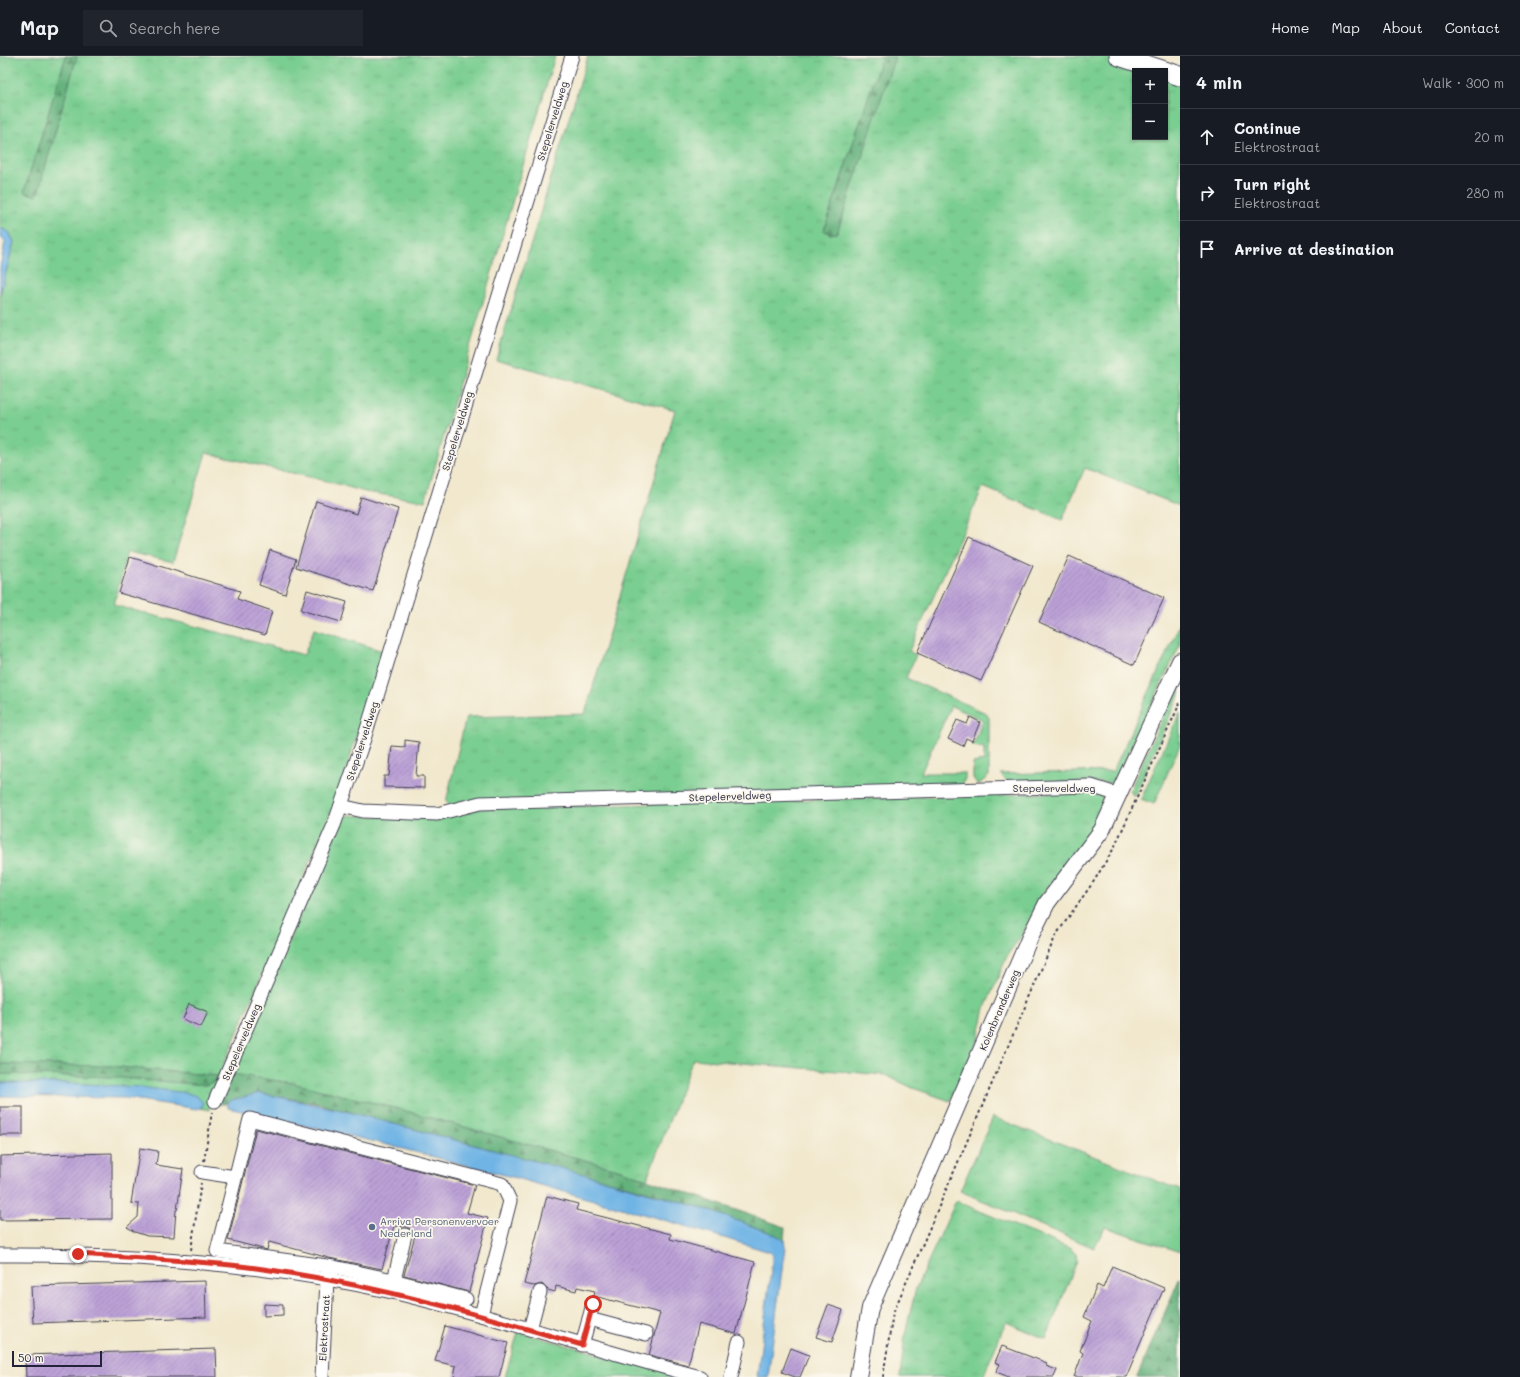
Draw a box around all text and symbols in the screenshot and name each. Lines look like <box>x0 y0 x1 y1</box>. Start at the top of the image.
search box <box>83 10 363 46</box>
text: Map <box>20 15 59 40</box>
icon: search <box>97 17 119 39</box>
text: Search here <box>129 18 220 38</box>
text: Home <box>1271 18 1309 37</box>
text: Map <box>1331 18 1360 37</box>
text: About <box>1382 18 1423 37</box>
text: Contact <box>1445 18 1500 37</box>
map controls <box>1132 68 1168 140</box>
button: + <box>1132 68 1168 104</box>
text: 4 min <box>1196 71 1242 93</box>
text: Walk · 300 m <box>1422 74 1504 91</box>
street label: Stepelerveldweg <box>533 79 571 162</box>
button: − <box>1132 104 1168 140</box>
text: Continue <box>1234 118 1301 138</box>
icon: ahead <box>1196 126 1218 148</box>
text: 20 m <box>1474 128 1504 145</box>
text: Elektrostraat <box>1234 138 1320 155</box>
text: Turn right <box>1234 174 1311 194</box>
icon: right <box>1196 182 1218 204</box>
text: 280 m <box>1466 184 1504 201</box>
text: Elektrostraat <box>1234 194 1320 211</box>
icon: arrive <box>1196 238 1218 260</box>
text: Arrive at destination <box>1234 239 1394 259</box>
street label: Stepelerveldweg <box>438 389 476 472</box>
street label: Stepelerveldweg <box>343 699 381 782</box>
street label: Stepelerveldweg <box>1013 781 1095 795</box>
street label: Stepelerveldweg <box>689 788 772 804</box>
street label: Kolenbranderweg <box>976 967 1022 1053</box>
street label: Stepelerveldweg <box>218 1001 264 1083</box>
place label: Arriva Personenvervoer Nederland <box>380 1214 499 1240</box>
marker: Arriva Personenvervoer Nederland <box>367 1222 377 1232</box>
route end <box>69 1245 87 1263</box>
street label: Elektrostraat <box>315 1295 333 1361</box>
route start <box>584 1295 602 1313</box>
scale bar <box>12 1349 102 1368</box>
text: 50 m <box>18 1350 44 1365</box>

